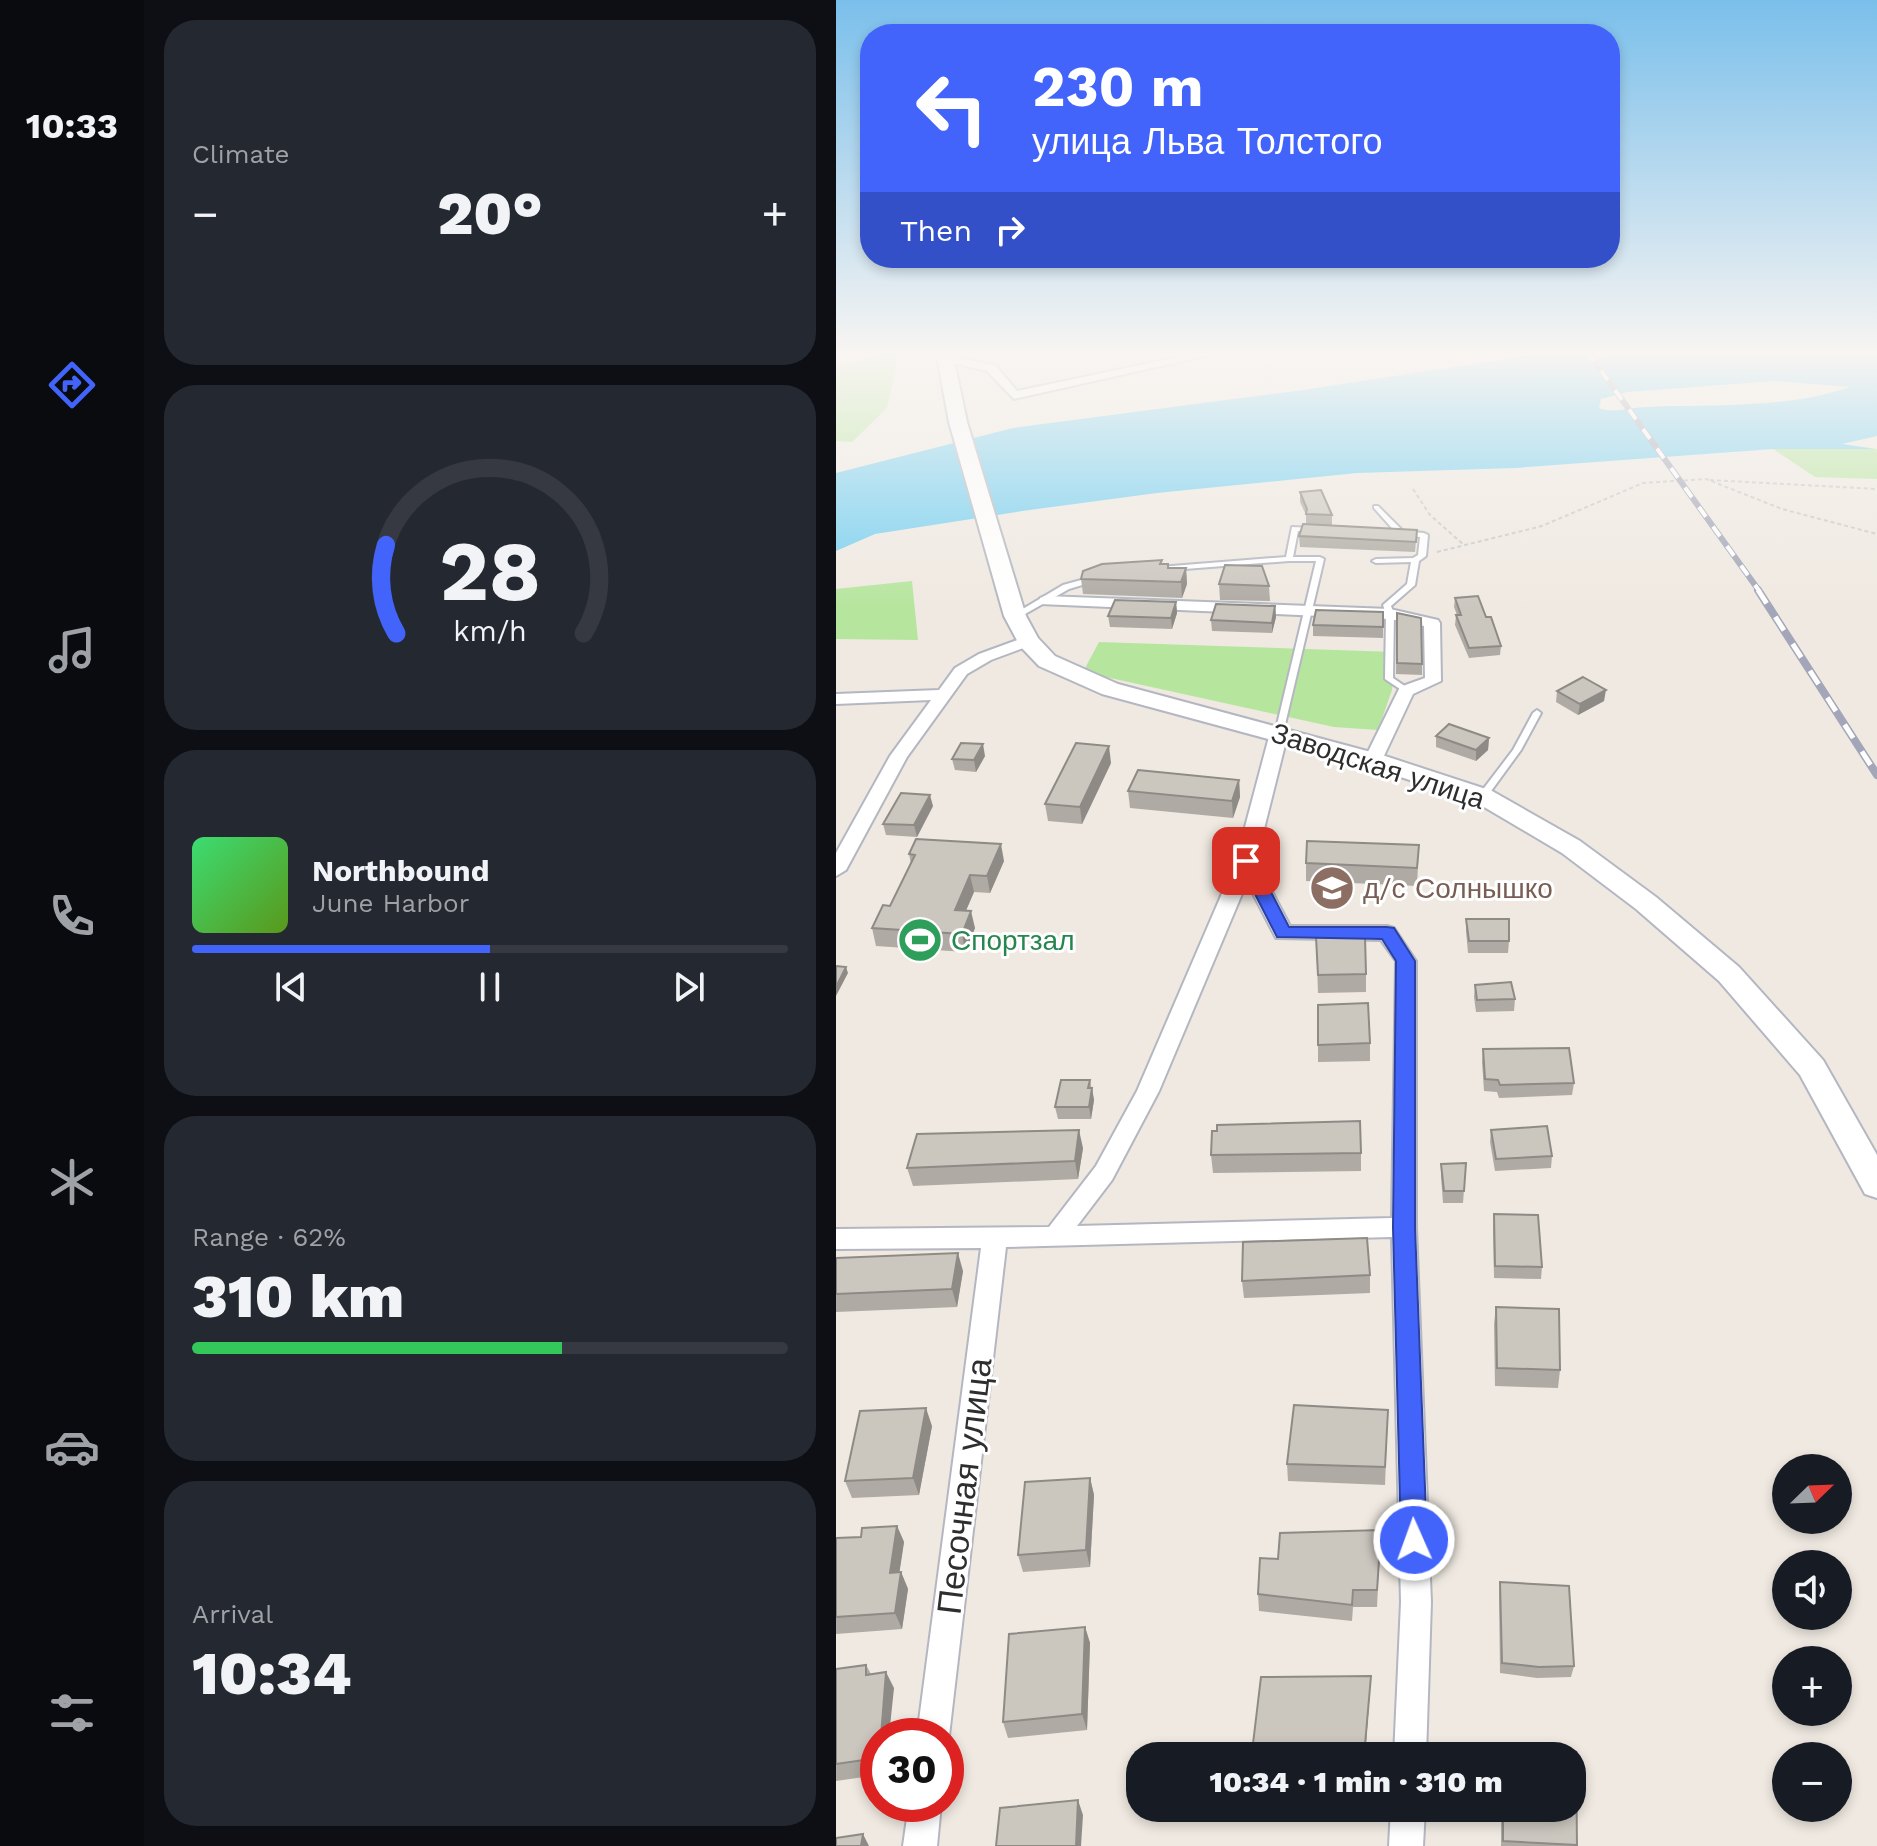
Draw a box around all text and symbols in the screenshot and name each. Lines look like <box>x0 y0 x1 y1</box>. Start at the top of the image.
text: 230 m <box>1032 54 1203 120</box>
icon: left <box>900 56 1004 160</box>
text: 10:33 <box>26 105 118 147</box>
text: улица Льва Толстого <box>1032 121 1383 163</box>
text: Climate <box>192 139 290 169</box>
text: 20° <box>437 178 543 249</box>
text: − <box>192 188 219 240</box>
text: + <box>761 188 788 240</box>
icon: right <box>988 208 1032 252</box>
text: Then <box>900 213 972 248</box>
icon: directions <box>44 357 100 413</box>
text: 28 <box>439 522 541 619</box>
text: km/h <box>453 614 527 648</box>
icon: music <box>44 622 100 678</box>
street label: Заводская улица <box>1267 716 1489 816</box>
pin <box>1212 827 1280 895</box>
icon: arrive <box>1224 839 1268 883</box>
text: Northbound <box>312 853 489 888</box>
school or university icon: д/с Солнышко <box>1308 864 1356 912</box>
place label: д/с Солнышко <box>1363 872 1553 905</box>
icon: phone <box>44 888 100 944</box>
text: June Harbor <box>312 888 469 918</box>
sports icon: Спортзал <box>896 916 944 964</box>
place label: Спортзал <box>951 924 1074 957</box>
icon: previous <box>269 965 313 1009</box>
icon: pause <box>468 965 512 1009</box>
icon: next <box>667 965 711 1009</box>
icon: climate <box>44 1154 100 1210</box>
text: Range · 62% <box>192 1222 346 1252</box>
text: 310 km <box>192 1261 404 1332</box>
street label: Песочная улица <box>928 1356 1000 1616</box>
icon: car <box>44 1419 100 1475</box>
north arrow <box>1772 1454 1852 1534</box>
map controls <box>1772 1454 1852 1822</box>
position arrow <box>1372 1498 1456 1582</box>
button: sound <box>1772 1550 1852 1630</box>
text: Arrival <box>192 1599 273 1629</box>
text: 10:34 <box>192 1638 351 1709</box>
button: + <box>1772 1646 1852 1726</box>
icon: filters <box>44 1685 100 1741</box>
speed limit sign: 30 <box>860 1718 964 1822</box>
button: − <box>1772 1742 1852 1822</box>
text: 10:34 · 1 min · 310 m <box>1209 1764 1503 1799</box>

